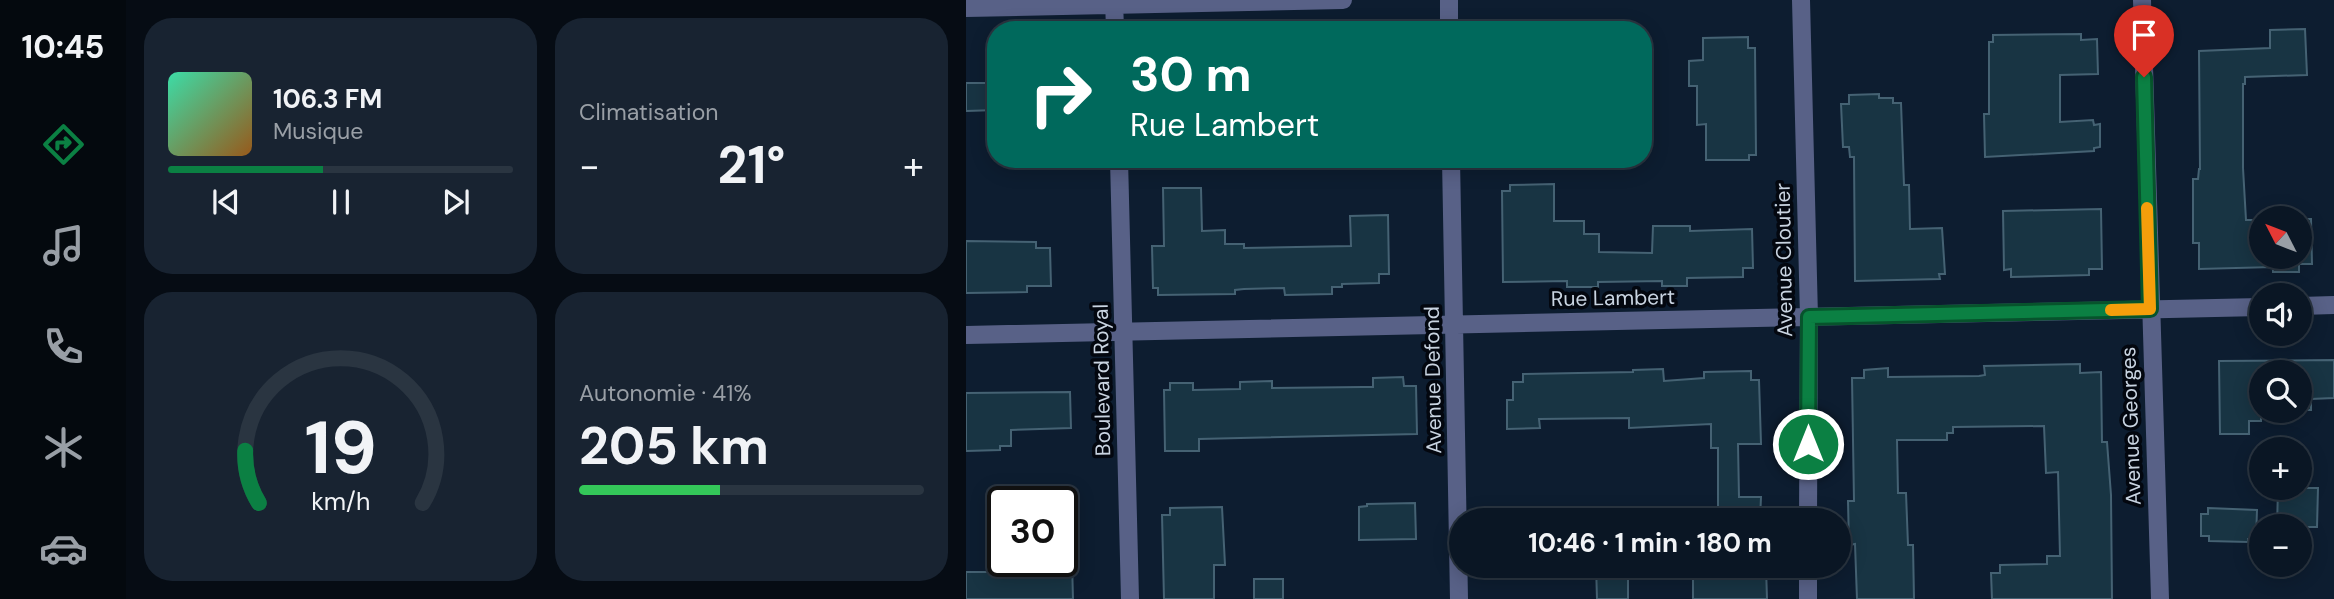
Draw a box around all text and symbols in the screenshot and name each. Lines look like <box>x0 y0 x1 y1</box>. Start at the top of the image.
pin <box>2114 5 2174 77</box>
icon: arrive <box>2125 16 2163 54</box>
text: 10:45 <box>21 26 105 68</box>
text: 30 m <box>1130 42 1252 106</box>
icon: right <box>1015 49 1106 140</box>
text: 106.3 FM <box>273 82 382 116</box>
text: Climatisation <box>579 97 718 127</box>
text: Rue Lambert <box>1130 104 1319 146</box>
text: Musique <box>273 116 363 146</box>
icon: directions <box>39 120 88 169</box>
text: 21° <box>718 131 785 199</box>
text: − <box>579 141 600 191</box>
text: + <box>903 141 924 191</box>
street label: Avenue Cloutier <box>1769 182 1799 337</box>
icon: previous <box>207 183 245 221</box>
icon: pause <box>322 183 360 221</box>
icon: next <box>437 183 475 221</box>
north arrow <box>2249 206 2312 270</box>
map controls <box>2249 206 2312 577</box>
icon: music <box>39 221 88 270</box>
street label: Rue Lambert <box>1551 283 1675 313</box>
button: sound <box>2249 283 2312 346</box>
street label: Boulevard Royal <box>1087 304 1117 456</box>
street label: Avenue Defond <box>1418 306 1448 454</box>
icon: phone <box>39 322 88 371</box>
street label: Avenue Georges <box>2114 346 2148 506</box>
button: search <box>2249 360 2312 423</box>
text: Autonomie · 41% <box>579 378 751 408</box>
text: 19 <box>304 401 377 496</box>
position arrow <box>1771 407 1845 481</box>
text: 205 km <box>579 412 769 480</box>
icon: climate <box>39 423 88 472</box>
button: + <box>2249 437 2312 500</box>
text: km/h <box>311 484 370 517</box>
speed limit sign: 30 <box>987 486 1078 577</box>
button: − <box>2249 514 2312 577</box>
icon: car <box>39 524 88 573</box>
text: 10:46 · 1 min · 180 m <box>1528 526 1772 560</box>

